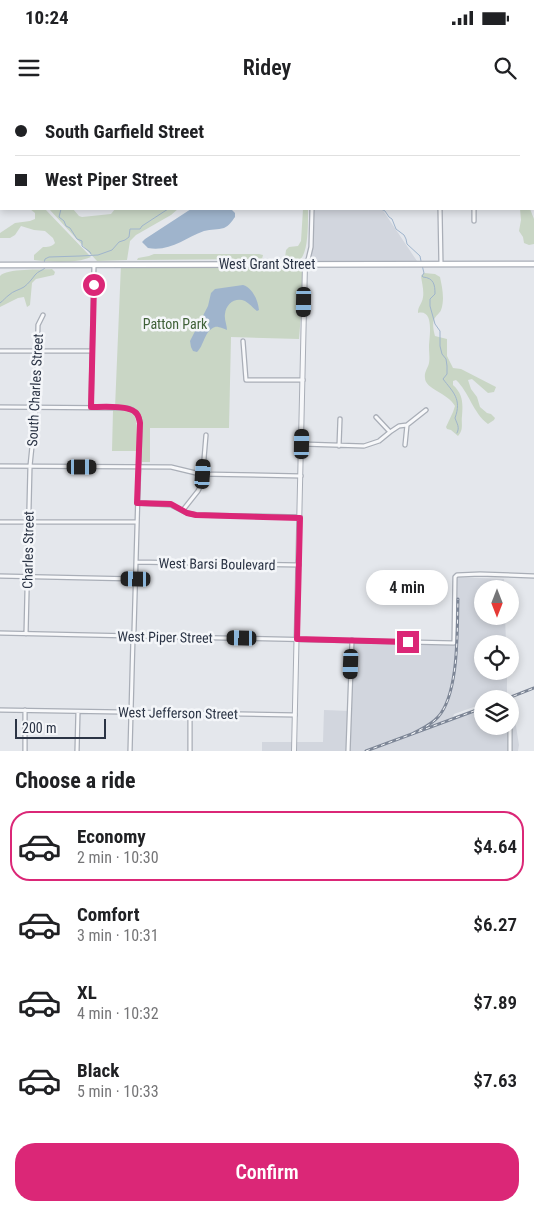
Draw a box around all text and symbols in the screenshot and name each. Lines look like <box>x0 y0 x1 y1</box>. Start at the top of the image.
text: 10:24 <box>25 6 69 29</box>
icon: menu <box>15 54 43 82</box>
icon: search <box>491 54 519 82</box>
text: Ridey <box>243 55 291 80</box>
text: South Garfield Street <box>45 120 204 143</box>
text: West Piper Street <box>45 168 178 191</box>
street label: West Grant Street <box>219 256 315 272</box>
route start <box>83 274 105 296</box>
car <box>296 287 311 317</box>
park label: Patton Park <box>143 316 208 332</box>
street label: South Charles Street <box>24 333 46 447</box>
car <box>294 429 309 459</box>
car <box>194 459 211 489</box>
car <box>67 460 97 475</box>
street label: Charles Street <box>19 511 37 589</box>
street label: West Barsi Boulevard <box>158 555 276 573</box>
callout: 4 min <box>367 570 449 604</box>
car <box>120 571 151 587</box>
text: 4 min <box>389 578 425 597</box>
north arrow <box>474 580 519 625</box>
map controls <box>474 580 519 735</box>
street label: West Piper Street <box>117 628 213 646</box>
car <box>226 630 257 646</box>
route end <box>397 631 419 653</box>
button: locate <box>474 635 519 680</box>
car <box>342 649 359 679</box>
button: layers <box>474 690 519 735</box>
street label: West Jefferson Street <box>118 704 238 722</box>
scale bar <box>15 716 106 739</box>
text: 200 m <box>22 720 57 736</box>
text: Choose a ride <box>15 768 136 793</box>
icon: car <box>17 824 62 869</box>
text: Economy <box>77 825 146 848</box>
text: $4.64 <box>473 835 517 858</box>
text: 2 min · 10:30 <box>77 848 159 867</box>
icon: car <box>17 902 62 947</box>
text: Comfort <box>77 903 140 926</box>
text: $6.27 <box>473 913 517 936</box>
text: 3 min · 10:31 <box>77 926 159 945</box>
icon: car <box>17 980 62 1025</box>
text: XL <box>77 981 97 1004</box>
text: $7.89 <box>473 991 517 1014</box>
text: 4 min · 10:32 <box>77 1004 159 1023</box>
icon: car <box>17 1058 62 1103</box>
text: Black <box>77 1059 119 1082</box>
text: $7.63 <box>473 1069 517 1092</box>
text: 5 min · 10:33 <box>77 1082 159 1101</box>
button: Confirm <box>15 1143 519 1201</box>

